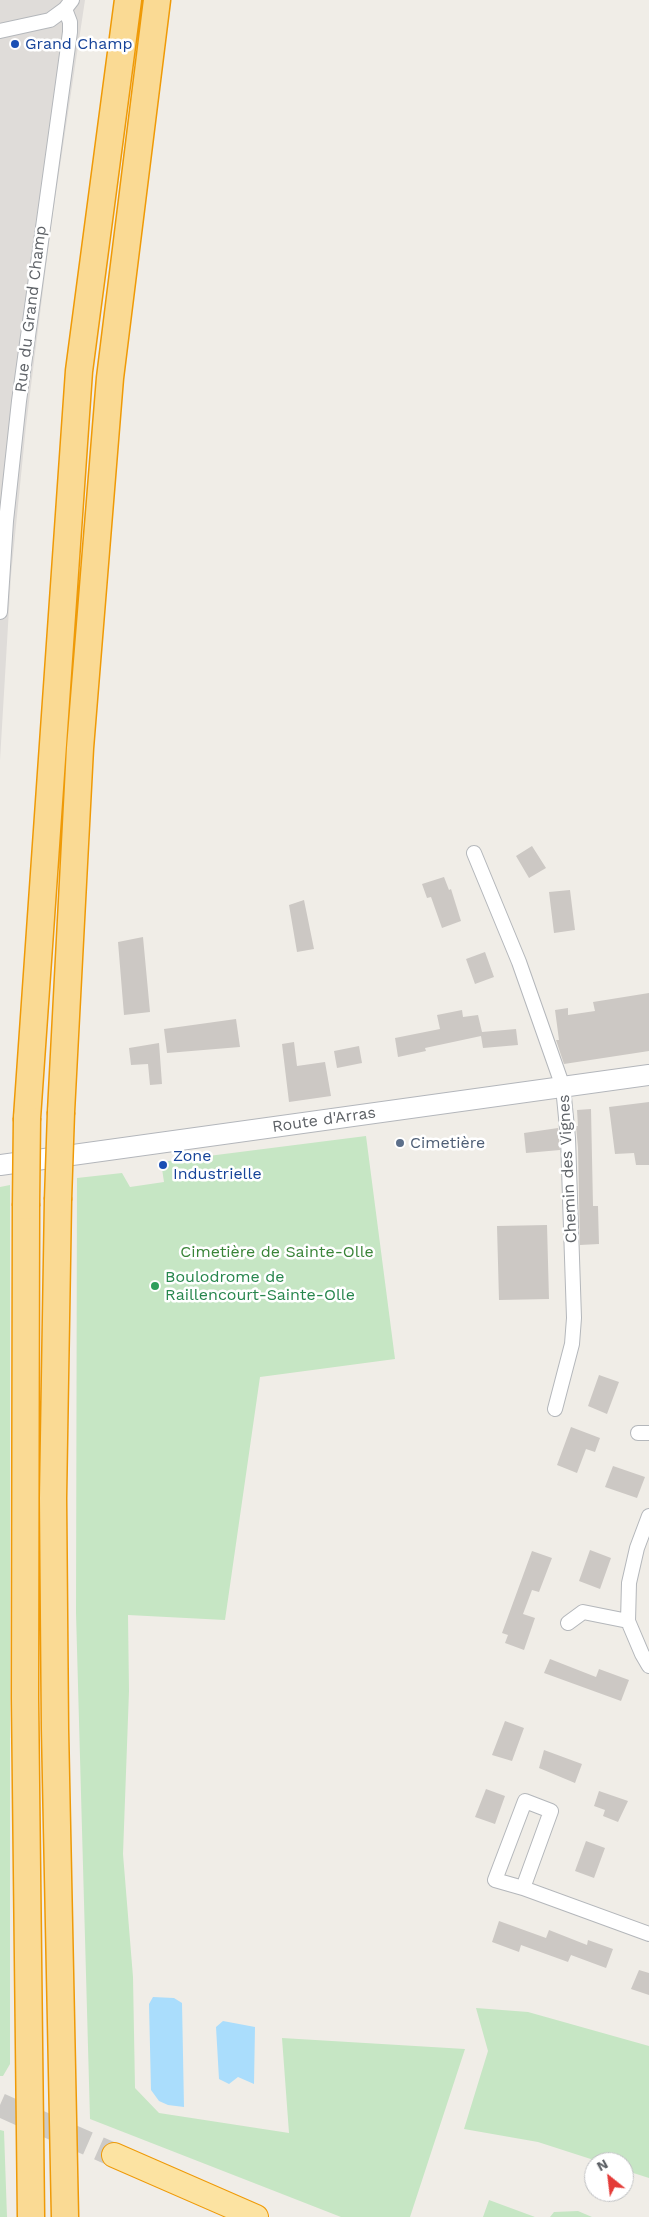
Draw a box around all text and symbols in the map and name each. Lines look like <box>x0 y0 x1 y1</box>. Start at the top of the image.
place label: Grand Champ <box>25 34 133 54</box>
marker: Grand Champ <box>9 38 21 50</box>
street label: Rue du Grand Champ <box>11 224 51 394</box>
street label: Chemin des Vignes <box>555 1094 581 1244</box>
street label: Route d'Arras <box>271 1103 377 1137</box>
place label: Cimetière <box>410 1133 485 1153</box>
marker: Cimetière <box>394 1137 406 1149</box>
place label: Zone Industrielle <box>173 1146 262 1184</box>
marker: Zone Industrielle <box>157 1159 169 1171</box>
park label: Cimetière de Sainte-Olle <box>180 1242 374 1262</box>
place label: Boulodrome de Raillencourt-Sainte-Olle <box>165 1267 355 1305</box>
marker: Boulodrome de Raillencourt-Sainte-Olle <box>149 1280 161 1292</box>
north arrow <box>584 2152 634 2202</box>
text: N <box>594 2155 611 2174</box>

